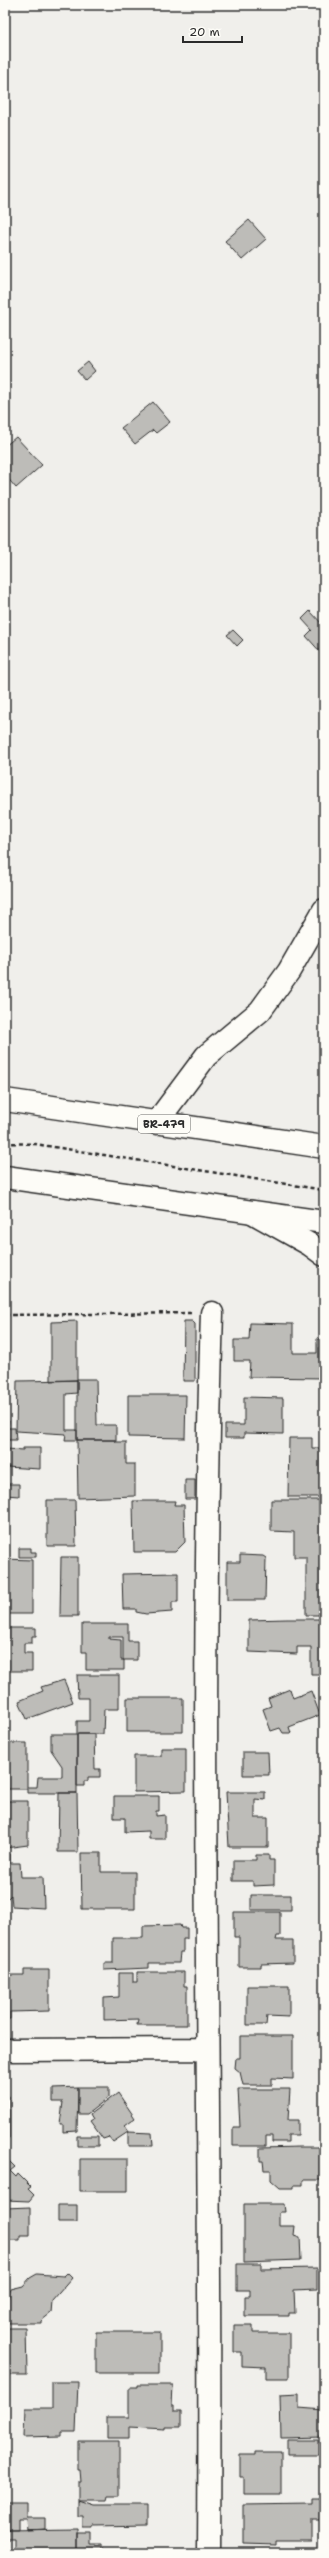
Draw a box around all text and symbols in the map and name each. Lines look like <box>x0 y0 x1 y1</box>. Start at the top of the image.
scale bar <box>183 18 242 44</box>
text: 20 m <box>189 24 220 40</box>
road number: BR-479 <box>138 1115 190 1133</box>

